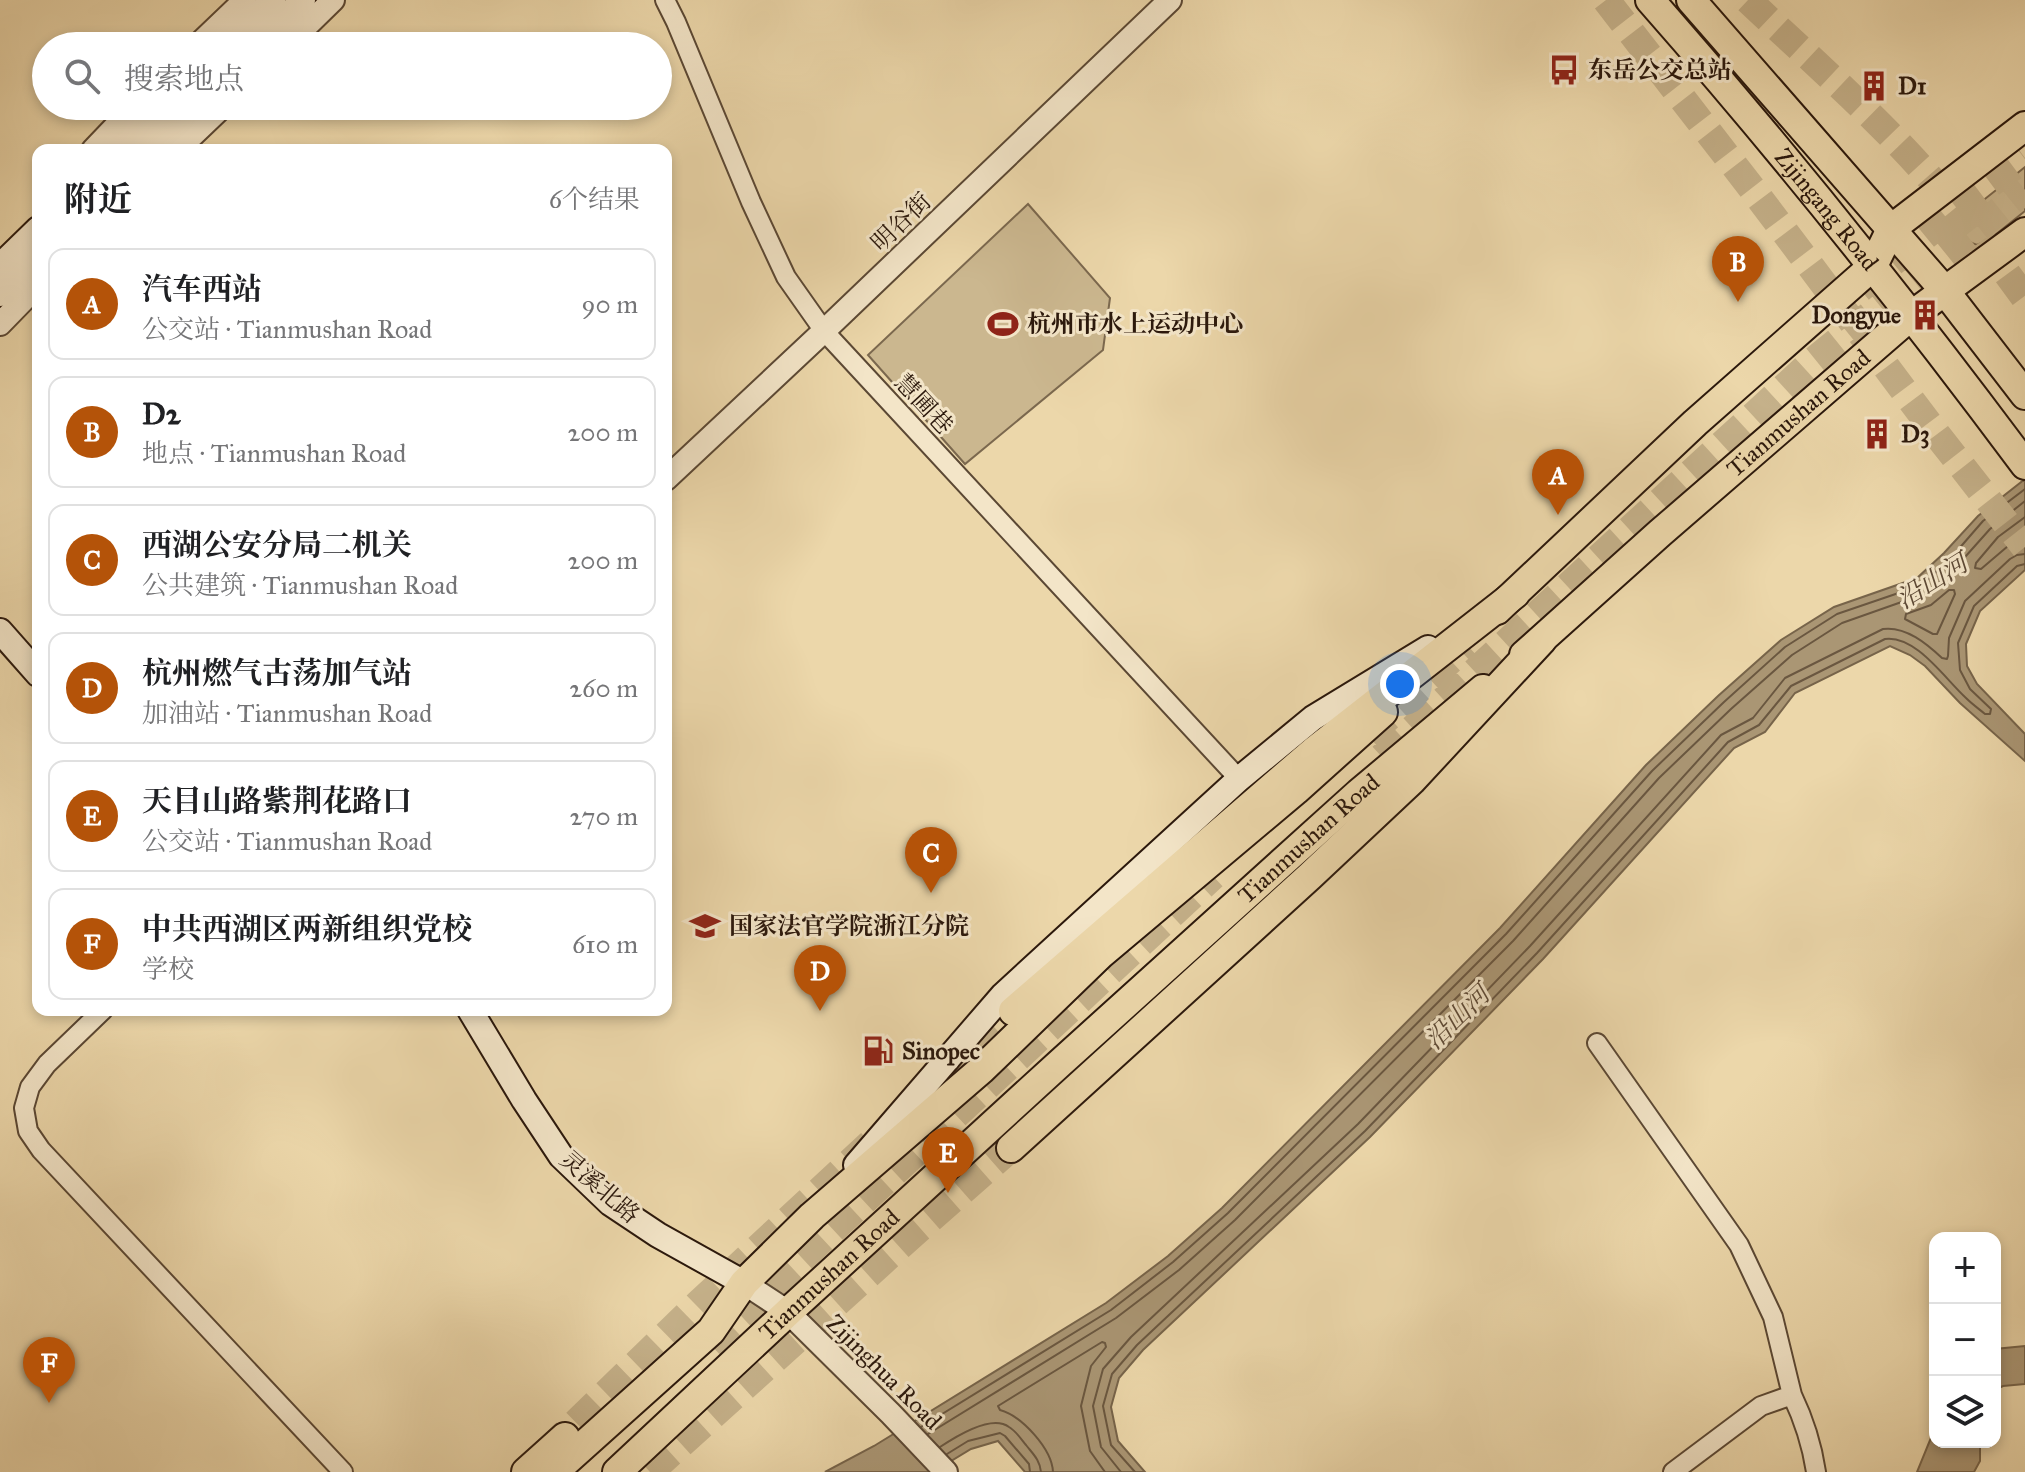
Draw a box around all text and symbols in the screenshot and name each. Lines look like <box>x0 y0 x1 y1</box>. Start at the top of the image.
search box <box>32 32 672 120</box>
bus stop icon: 东岳公交总站 <box>1547 53 1581 87</box>
icon: search <box>60 54 104 98</box>
place label: 东岳公交总站 <box>1588 55 1732 85</box>
text: 搜索地点 <box>124 61 244 97</box>
building icon: D1 <box>1857 69 1891 103</box>
place label: D1 <box>1898 71 1927 101</box>
street label: Zijingang Road <box>1768 142 1885 277</box>
text: 附近 <box>64 179 132 220</box>
text: 6个结果 <box>549 183 640 215</box>
street label: 明谷街 <box>865 186 937 258</box>
pin: B <box>1712 236 1764 302</box>
text: 汽车西站 <box>142 271 262 307</box>
text: A <box>83 288 101 320</box>
text: 90 m <box>581 288 638 320</box>
building icon: Dongyue <box>1908 298 1942 332</box>
place label: Dongyue <box>1812 300 1901 330</box>
sports icon: 杭州市水上运动中心 <box>986 307 1020 341</box>
place label: 杭州市水上运动中心 <box>1027 309 1243 339</box>
text: 公交站 · Tianmushan Road <box>142 313 432 345</box>
street label: Tianmushan Road <box>1721 343 1877 483</box>
street label: 慧圃巷 <box>888 367 960 441</box>
text: D2 <box>142 396 180 432</box>
text: B <box>83 416 101 448</box>
text: 200 m <box>567 416 638 448</box>
building icon: D3 <box>1860 417 1894 451</box>
place label: D3 <box>1901 419 1930 449</box>
text: 地点 · Tianmushan Road <box>142 437 406 469</box>
pin: A <box>1532 449 1584 515</box>
text: 西湖公安分局二机关 <box>142 527 412 563</box>
text: C <box>83 544 101 576</box>
text: 200 m <box>567 544 638 576</box>
water label: 沿山河 <box>1890 545 1977 615</box>
text: 公共建筑 · Tianmushan Road <box>142 569 458 601</box>
text: 杭州燃气古荡加气站 <box>142 655 412 691</box>
your location <box>1380 664 1420 704</box>
text: D <box>82 672 102 704</box>
text: 260 m <box>569 672 638 704</box>
text: 加油站 · Tianmushan Road <box>142 697 432 729</box>
street label: Tianmushan Road <box>1232 767 1386 910</box>
text: 天目山路紫荆花路口 <box>142 783 412 819</box>
text: E <box>83 800 101 832</box>
text: 270 m <box>569 800 638 832</box>
text: 公交站 · Tianmushan Road <box>142 825 432 857</box>
pin: C <box>905 827 957 893</box>
school or university icon: 国家法官学院浙江分院 <box>688 909 722 943</box>
text: 中共西湖区两新组织党校 <box>142 911 472 947</box>
place label: 国家法官学院浙江分院 <box>729 911 969 941</box>
text: F <box>84 928 101 960</box>
text: 610 m <box>572 928 638 960</box>
pin: D <box>794 945 846 1011</box>
text: 学校 <box>142 953 194 985</box>
water label: 沿山河 <box>1418 976 1499 1056</box>
fuel station icon: Sinopec <box>861 1034 895 1068</box>
place label: Sinopec <box>902 1036 980 1066</box>
pin: E <box>922 1127 974 1193</box>
street label: 灵溪北路 <box>554 1144 646 1230</box>
street label: Tianmushan Road <box>753 1202 906 1346</box>
map controls <box>1929 1232 2001 1448</box>
button: + <box>1929 1232 2001 1304</box>
button: − <box>1929 1304 2001 1376</box>
street label: Zijinghua Road <box>820 1308 948 1436</box>
pin: F <box>23 1337 75 1403</box>
button: layers <box>1929 1376 2001 1448</box>

